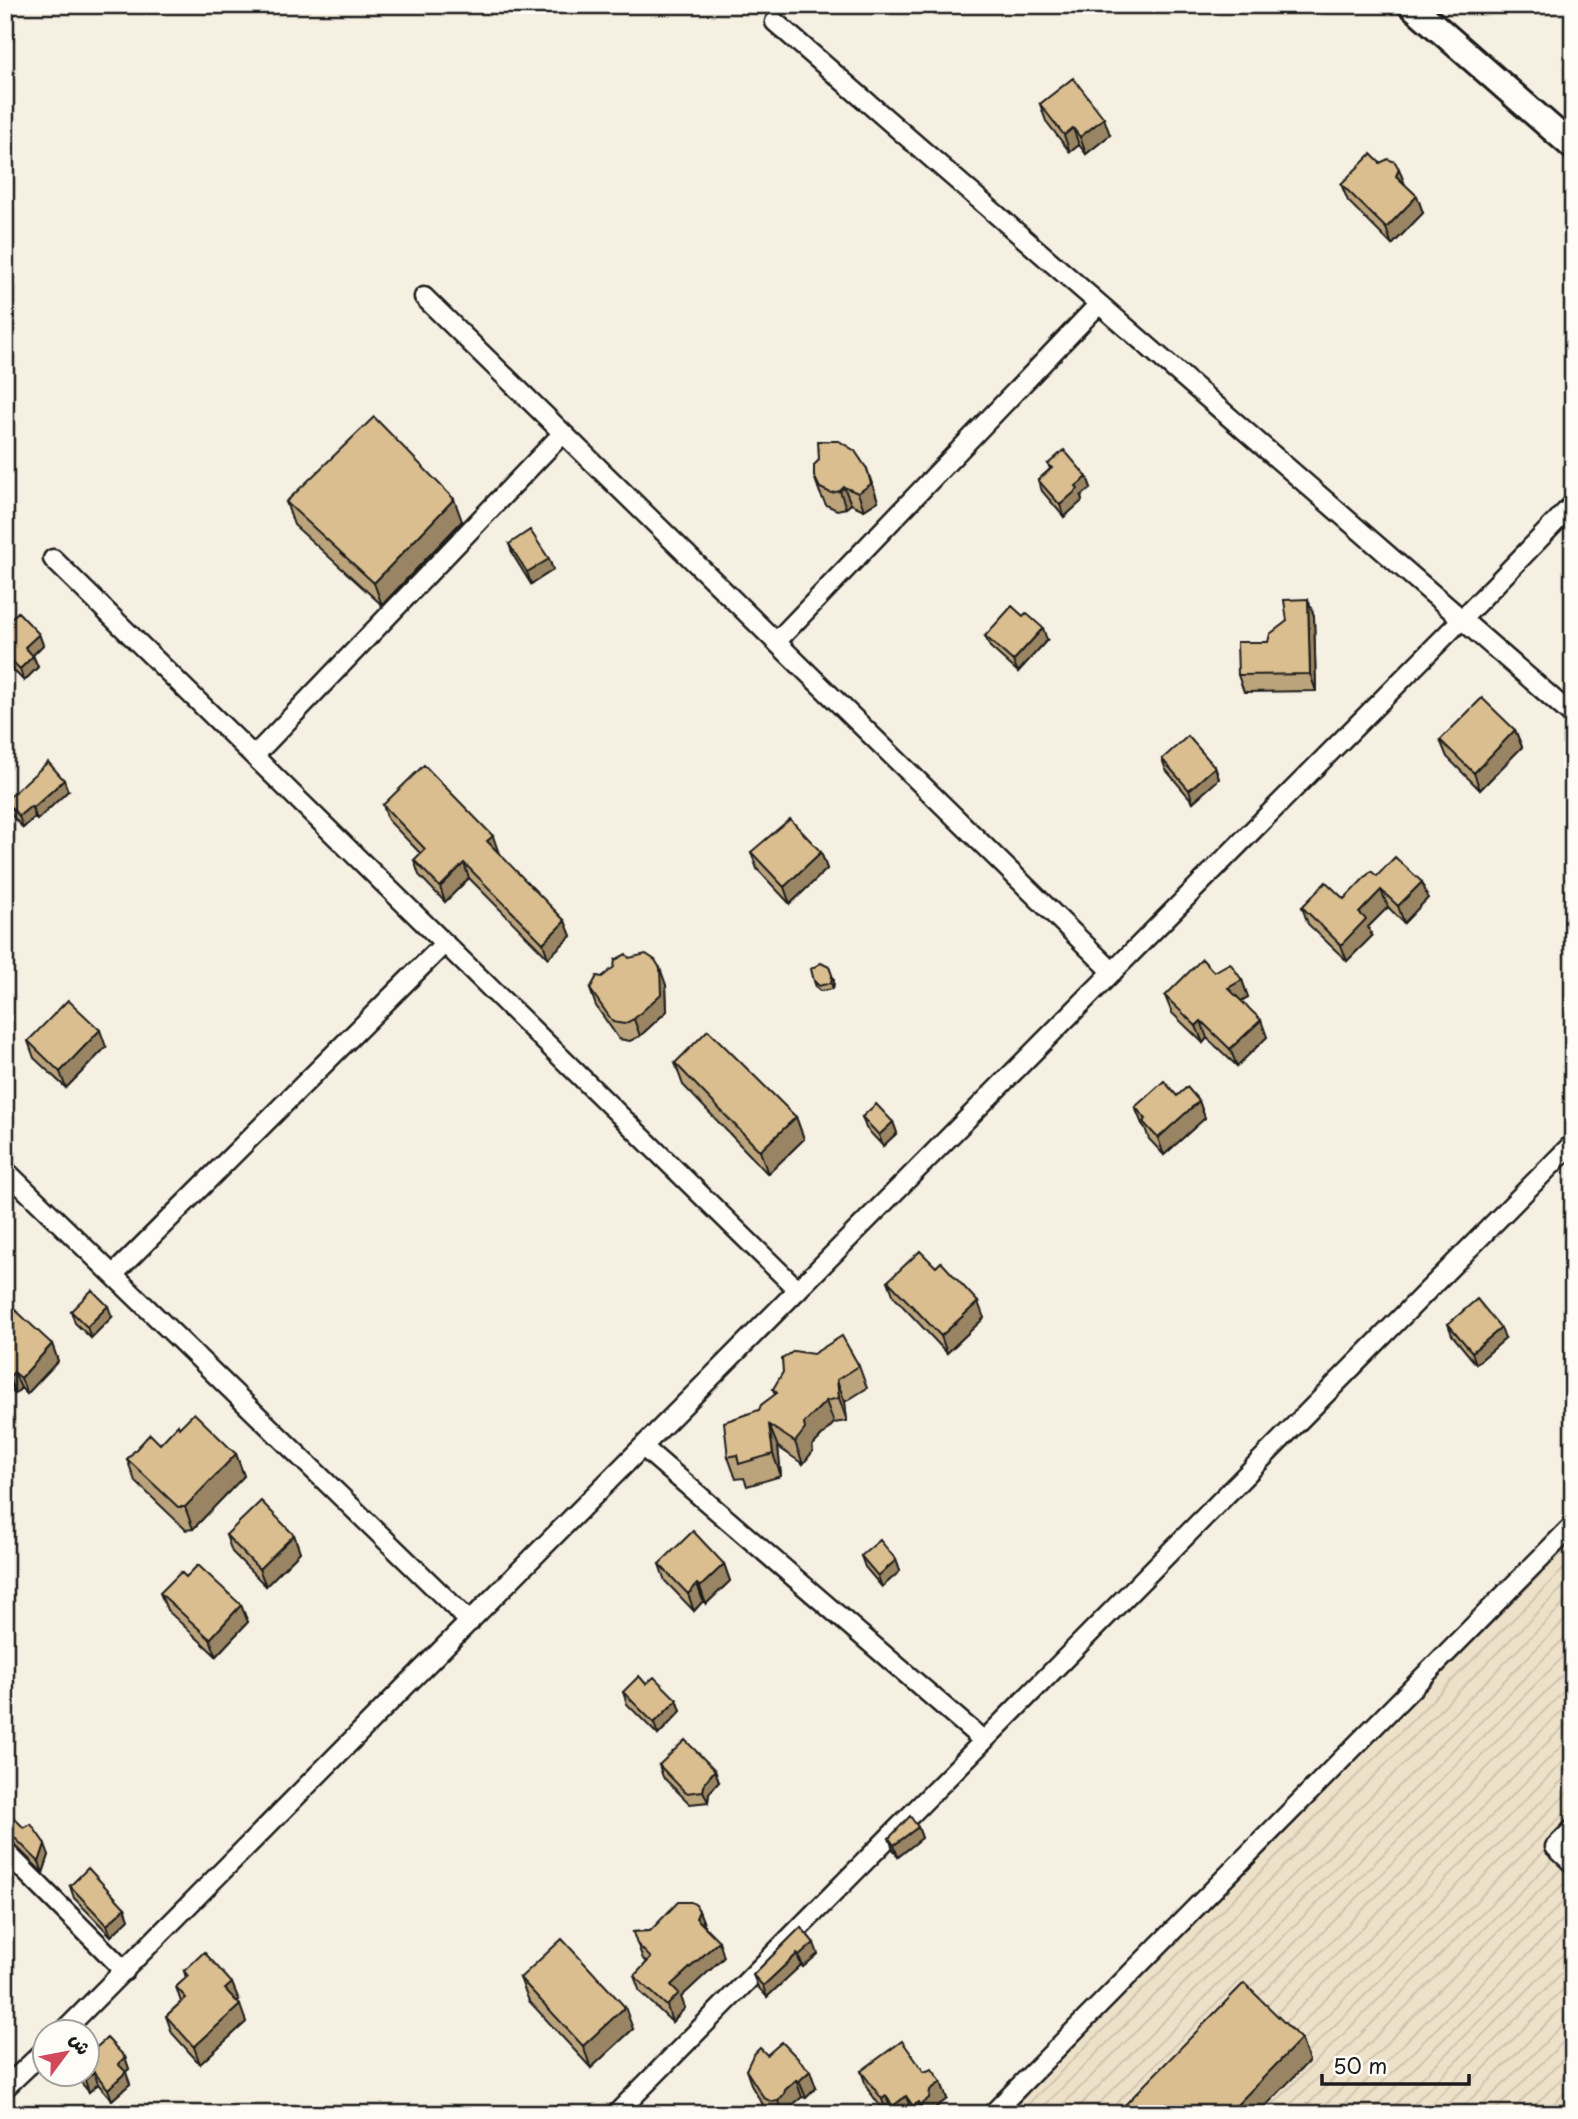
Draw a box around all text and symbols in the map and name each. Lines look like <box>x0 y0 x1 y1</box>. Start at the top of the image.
north arrow <box>32 2018 102 2088</box>
text: ش <box>64 2027 99 2060</box>
scale bar <box>1322 2042 1470 2086</box>
text: 50 m <box>1333 2049 1387 2081</box>

